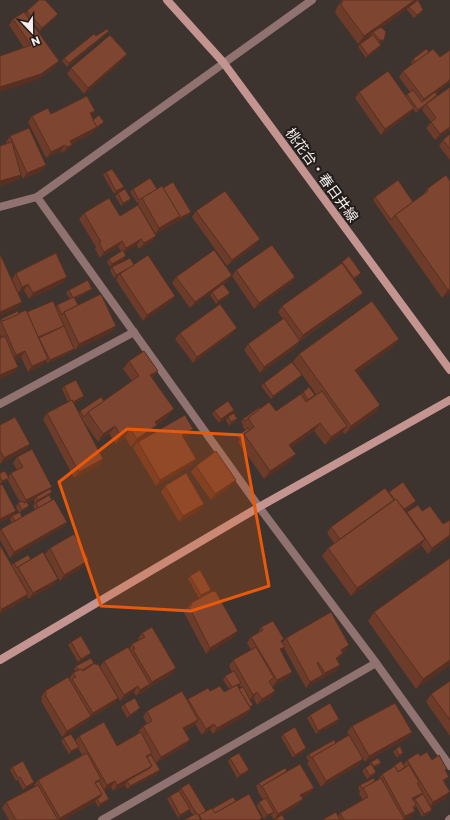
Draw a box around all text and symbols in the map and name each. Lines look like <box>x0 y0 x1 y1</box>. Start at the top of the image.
north arrow <box>12 12 52 52</box>
text: N <box>29 32 43 50</box>
street label: 桃花台・春日井線 <box>281 124 363 226</box>

